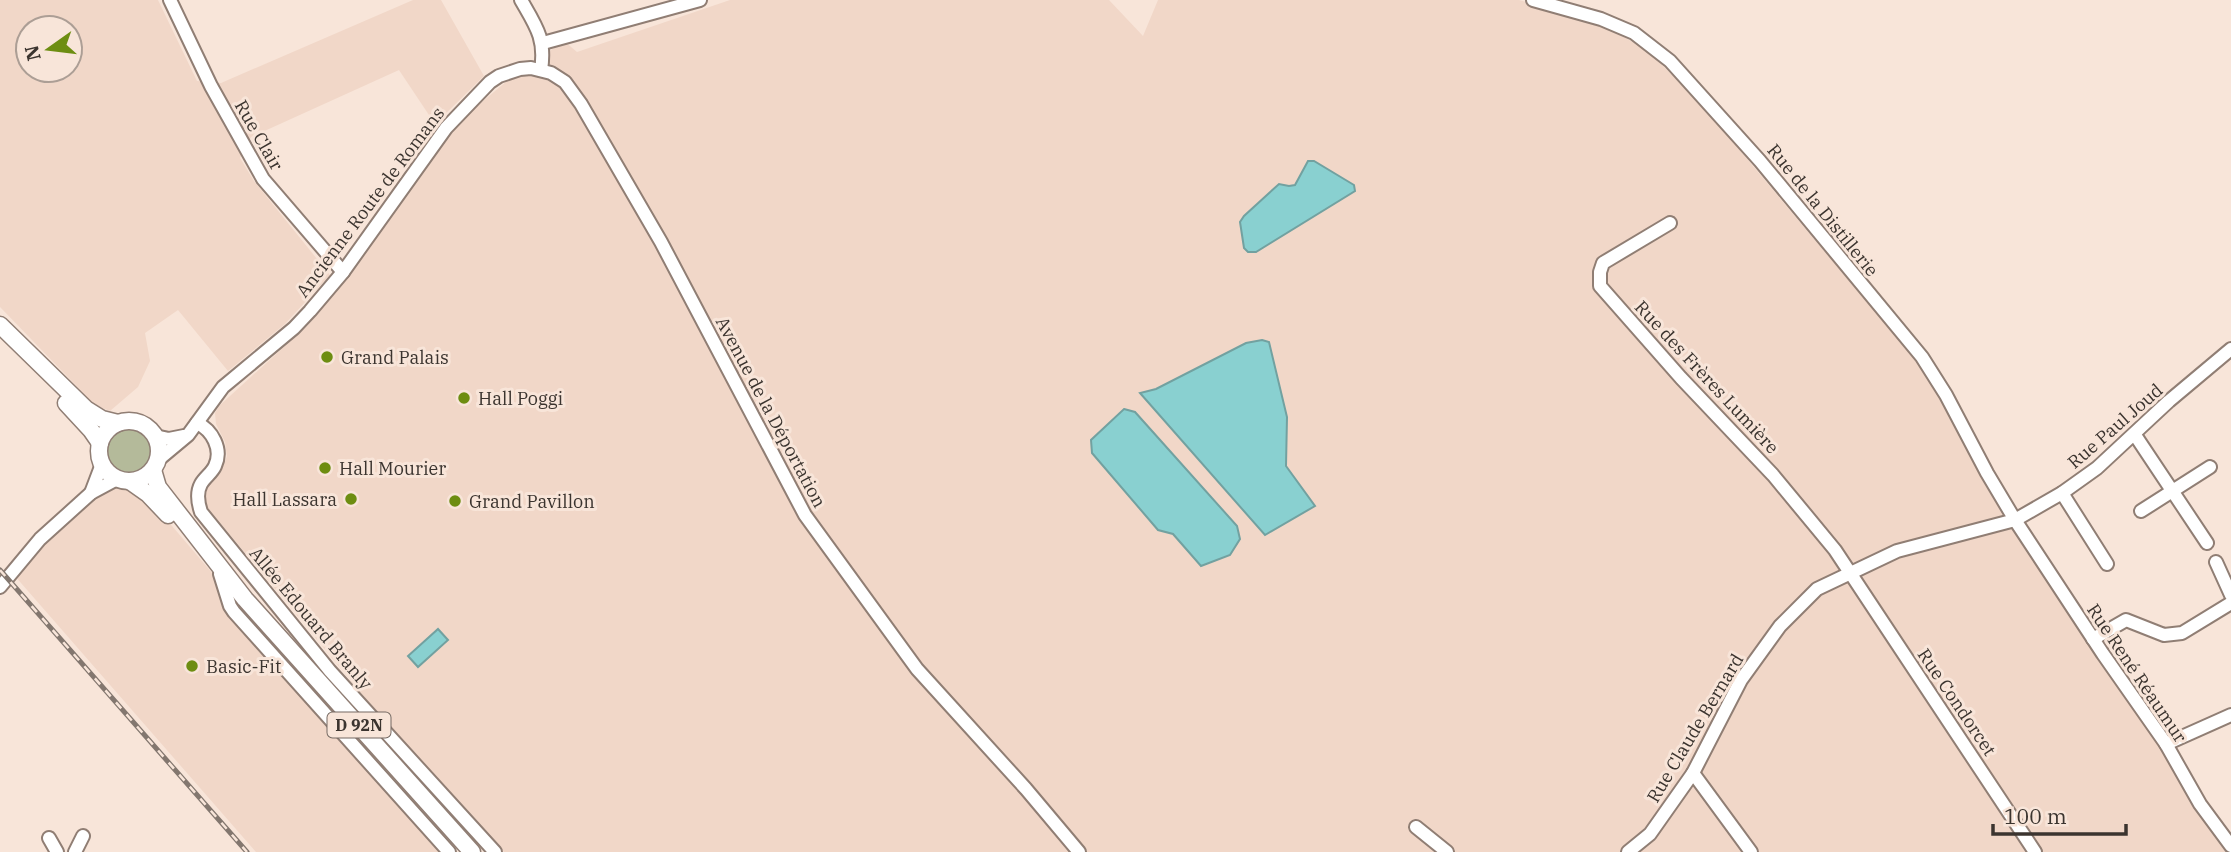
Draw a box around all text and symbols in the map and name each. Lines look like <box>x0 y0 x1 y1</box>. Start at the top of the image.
north arrow <box>14 14 84 84</box>
text: N <box>19 43 46 63</box>
street label: Rue Clair <box>230 96 288 174</box>
street label: Ancienne Route de Romans <box>291 102 449 302</box>
street label: Rue de la Distillerie <box>1762 139 1884 281</box>
street label: Rue des Frères Lumière <box>1630 296 1784 458</box>
street label: Avenue de la Déportation <box>711 312 831 512</box>
place label: Grand Palais <box>341 346 449 369</box>
marker: Grand Palais <box>319 349 335 365</box>
street label: Rue Paul Joud <box>2063 378 2167 474</box>
place label: Hall Poggi <box>478 387 564 410</box>
marker: Hall Poggi <box>456 390 472 406</box>
place label: Hall Mourier <box>339 457 446 480</box>
marker: Hall Mourier <box>317 460 333 476</box>
place label: Hall Lassara <box>232 488 337 511</box>
place label: Grand Pavillon <box>469 490 595 513</box>
marker: Hall Lassara <box>343 491 359 507</box>
marker: Grand Pavillon <box>447 493 463 509</box>
street label: Allée Edouard Branly <box>245 542 378 694</box>
street label: Rue René Réaumur <box>2082 599 2192 747</box>
street label: Rue Condorcet <box>1913 644 2001 760</box>
street label: Rue Claude Bernard <box>1641 649 1749 807</box>
place label: Basic-Fit <box>206 655 281 678</box>
marker: Basic-Fit <box>184 658 200 674</box>
road number: D 92N <box>328 712 390 738</box>
scale bar <box>1993 792 2126 836</box>
text: 100 m <box>2004 802 2067 830</box>

